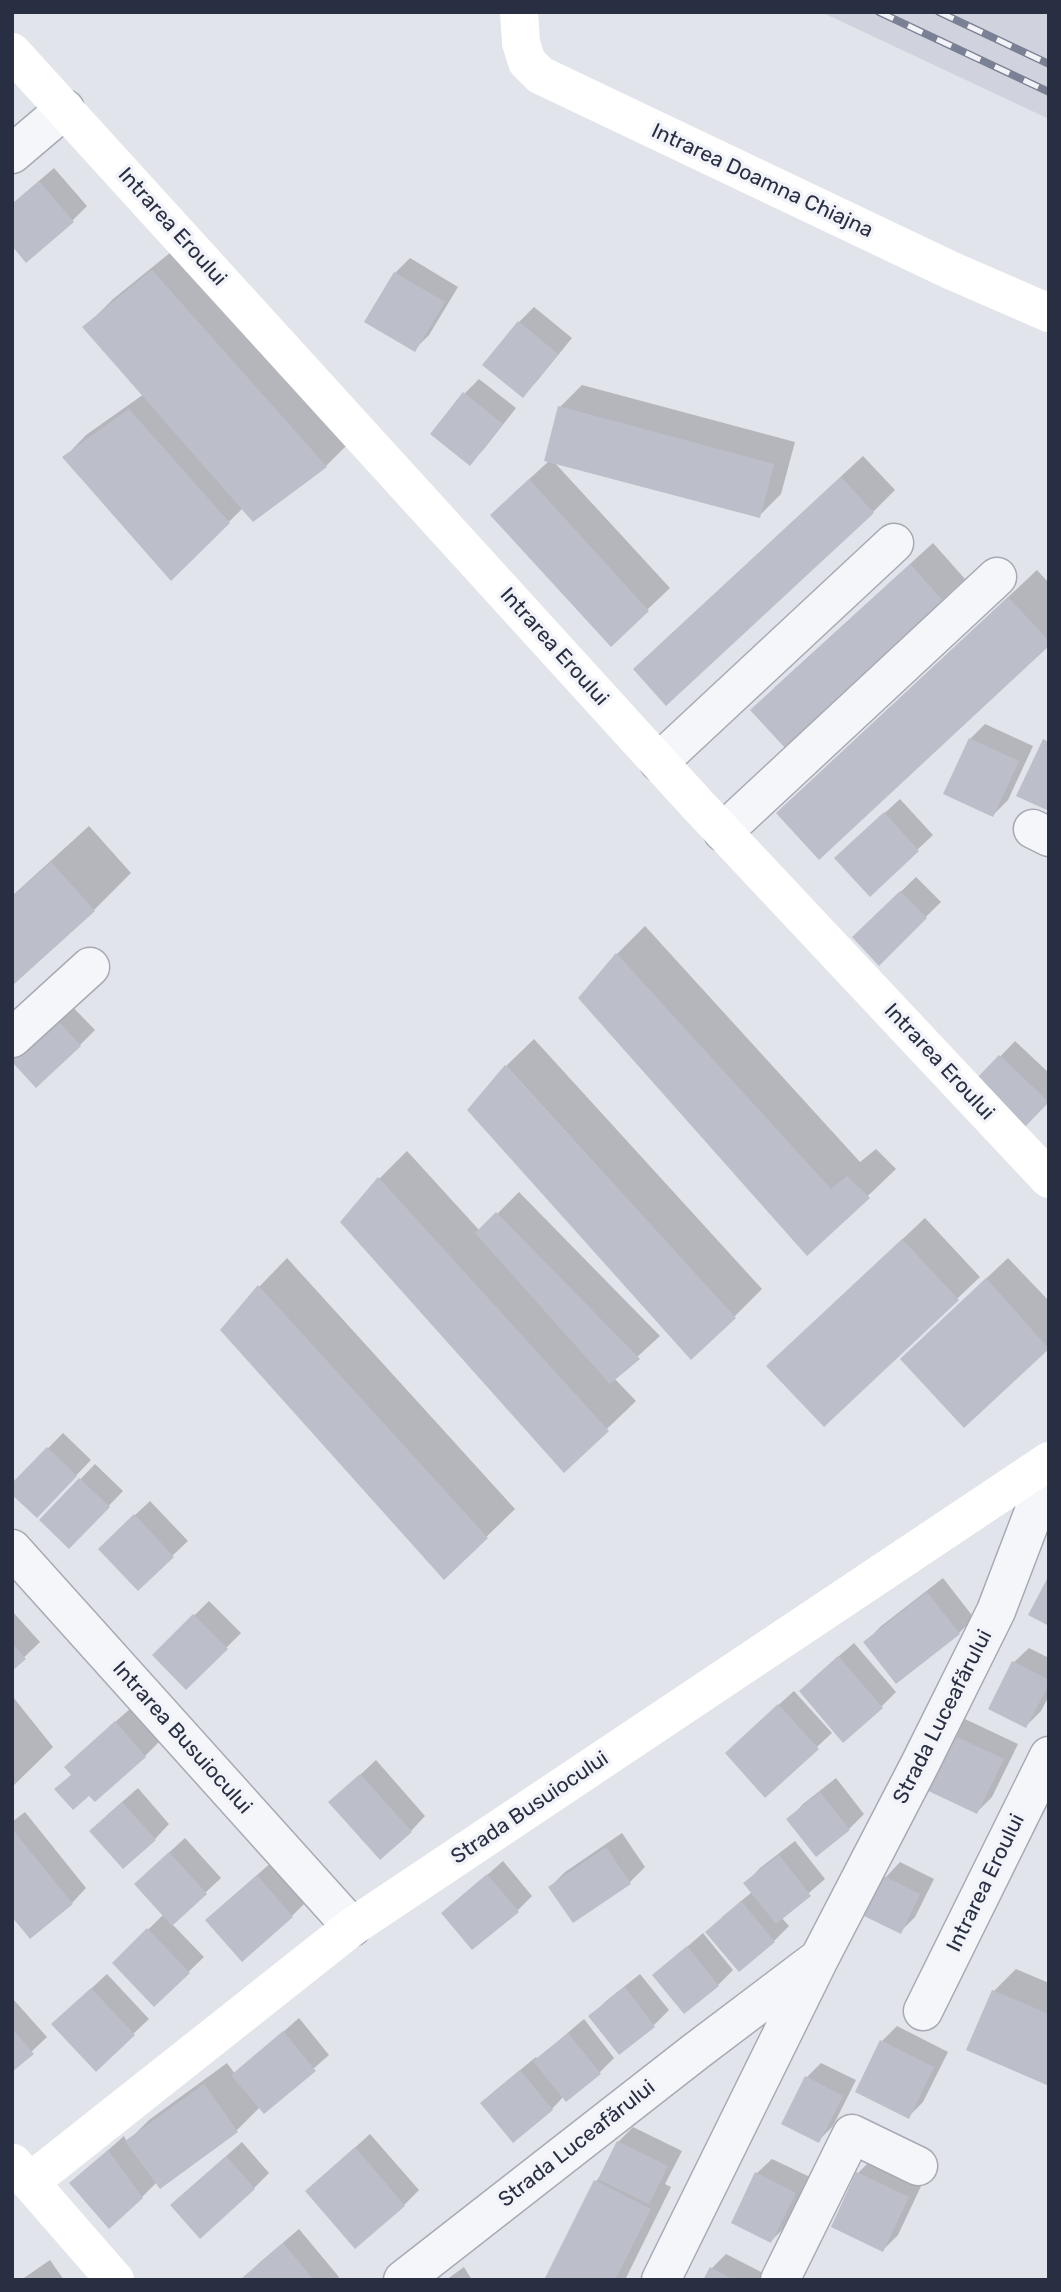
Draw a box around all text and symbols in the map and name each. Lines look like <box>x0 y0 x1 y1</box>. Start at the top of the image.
street label: Intrarea Doamna Chiajna <box>647 118 877 244</box>
street label: Intrarea Eroului <box>112 163 232 291</box>
street label: Intrarea Eroului <box>494 583 614 711</box>
street label: Intrarea Eroului <box>879 998 999 1126</box>
street label: Strada Luceafărului <box>888 1626 998 1808</box>
street label: Intrarea Busuiocului <box>107 1657 257 1819</box>
street label: Strada Busuiocului <box>447 1746 613 1870</box>
street label: Intrarea Eroului <box>942 1810 1030 1956</box>
street label: Strada Luceafărului <box>494 2075 660 2213</box>

